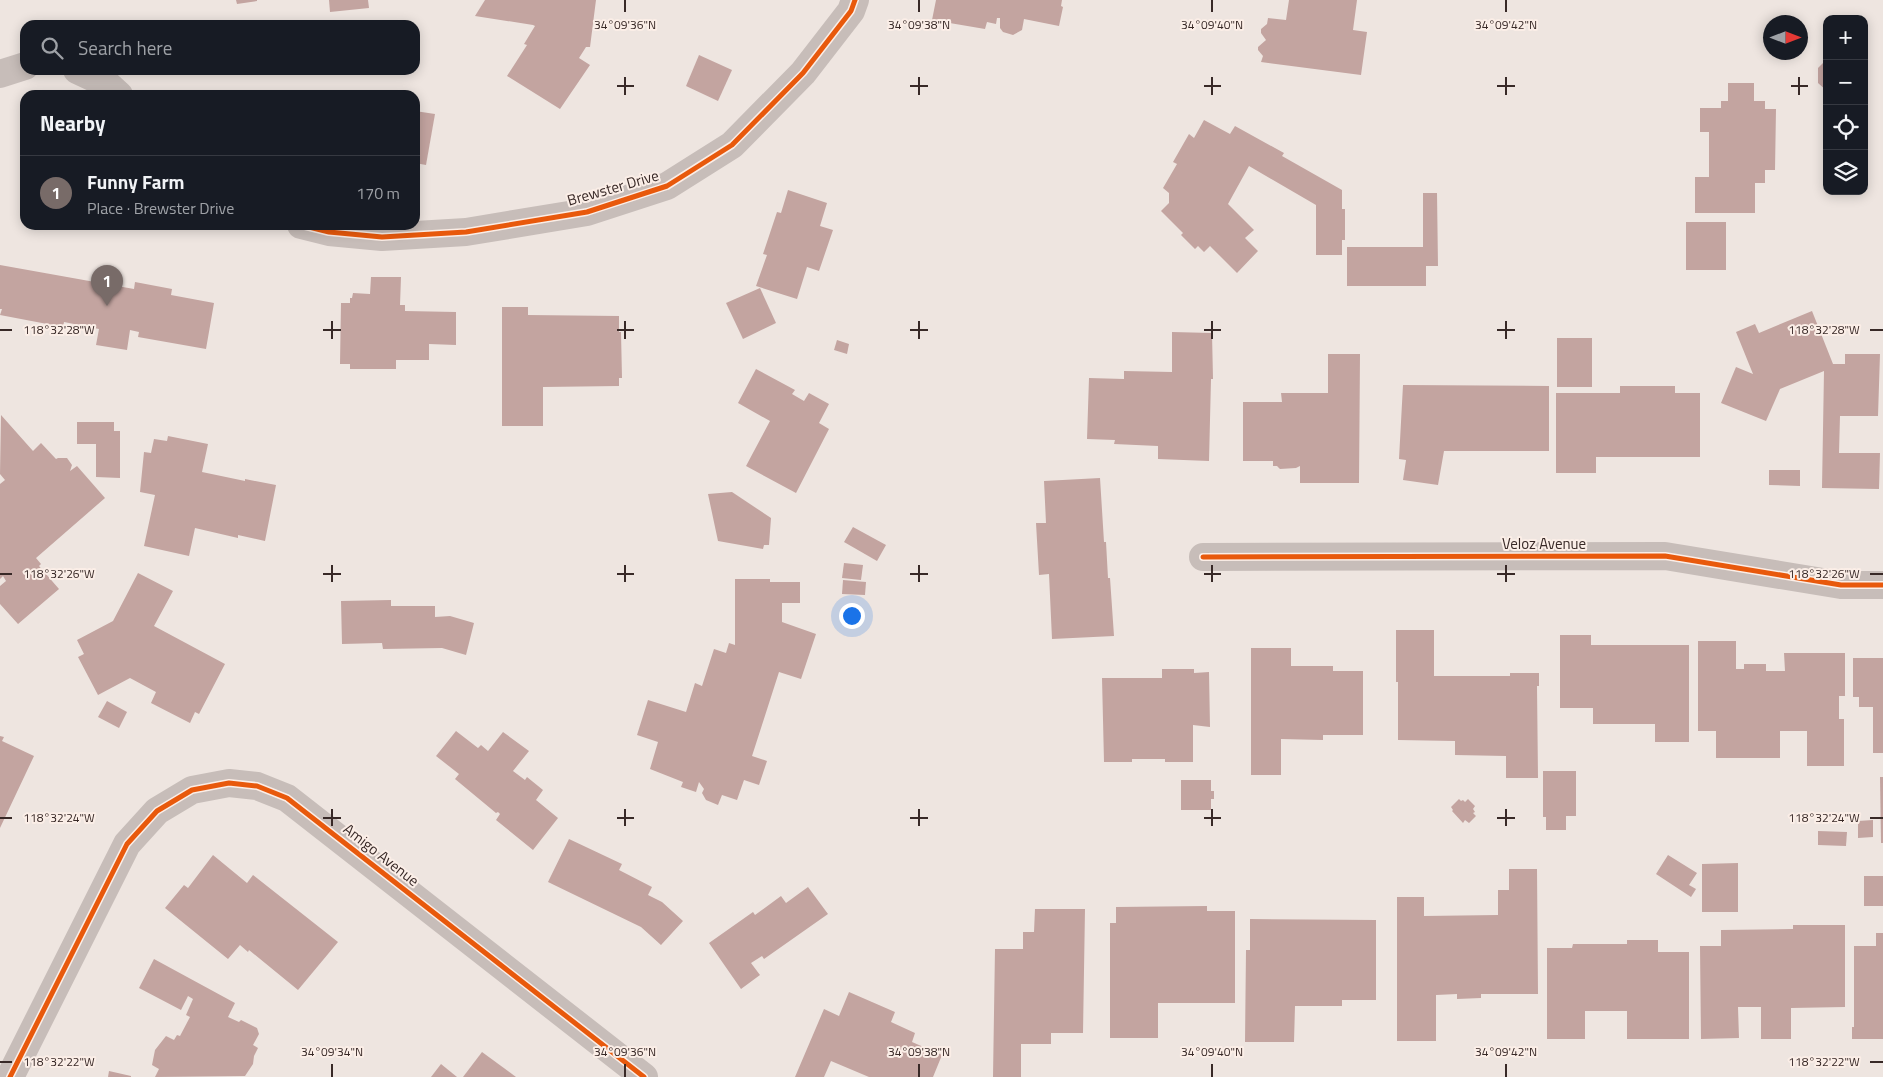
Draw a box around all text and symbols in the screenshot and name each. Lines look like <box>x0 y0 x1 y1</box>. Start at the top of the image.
text: 34°09'36"N <box>594 15 656 34</box>
text: 34°09'38"N <box>888 15 950 34</box>
text: 34°09'40"N <box>1181 15 1243 34</box>
text: 34°09'42"N <box>1475 15 1537 34</box>
north arrow <box>1763 15 1808 60</box>
map controls <box>1823 15 1868 195</box>
button: + <box>1823 15 1868 60</box>
search box <box>20 20 420 75</box>
text: Search here <box>78 33 172 62</box>
icon: search <box>38 34 66 62</box>
button: − <box>1823 60 1868 105</box>
button: locate <box>1823 105 1868 150</box>
text: Nearby <box>40 107 105 139</box>
button: layers <box>1823 150 1868 195</box>
street label: Brewster Drive <box>564 163 661 212</box>
text: Funny Farm <box>87 167 184 196</box>
text: 1 <box>52 181 60 205</box>
text: 170 m <box>356 181 400 205</box>
text: Place · Brewster Drive <box>87 196 234 220</box>
pin: 1 <box>91 265 123 306</box>
text: 118°32'28"W <box>23 320 95 339</box>
text: 118°32'28"W <box>1788 320 1860 339</box>
street label: Veloz Avenue <box>1502 532 1586 555</box>
text: 118°32'26"W <box>23 564 95 583</box>
text: 118°32'26"W <box>1788 564 1860 583</box>
your location <box>839 603 865 629</box>
text: 118°32'24"W <box>23 808 95 827</box>
text: 118°32'24"W <box>1788 808 1860 827</box>
street label: Amigo Avenue <box>339 818 424 892</box>
text: 34°09'34"N <box>301 1042 363 1061</box>
text: 34°09'36"N <box>594 1042 656 1061</box>
text: 34°09'38"N <box>888 1042 950 1061</box>
text: 34°09'40"N <box>1181 1042 1243 1061</box>
text: 34°09'42"N <box>1475 1042 1537 1061</box>
text: 118°32'22"W <box>23 1052 95 1071</box>
text: 118°32'22"W <box>1788 1052 1860 1071</box>

